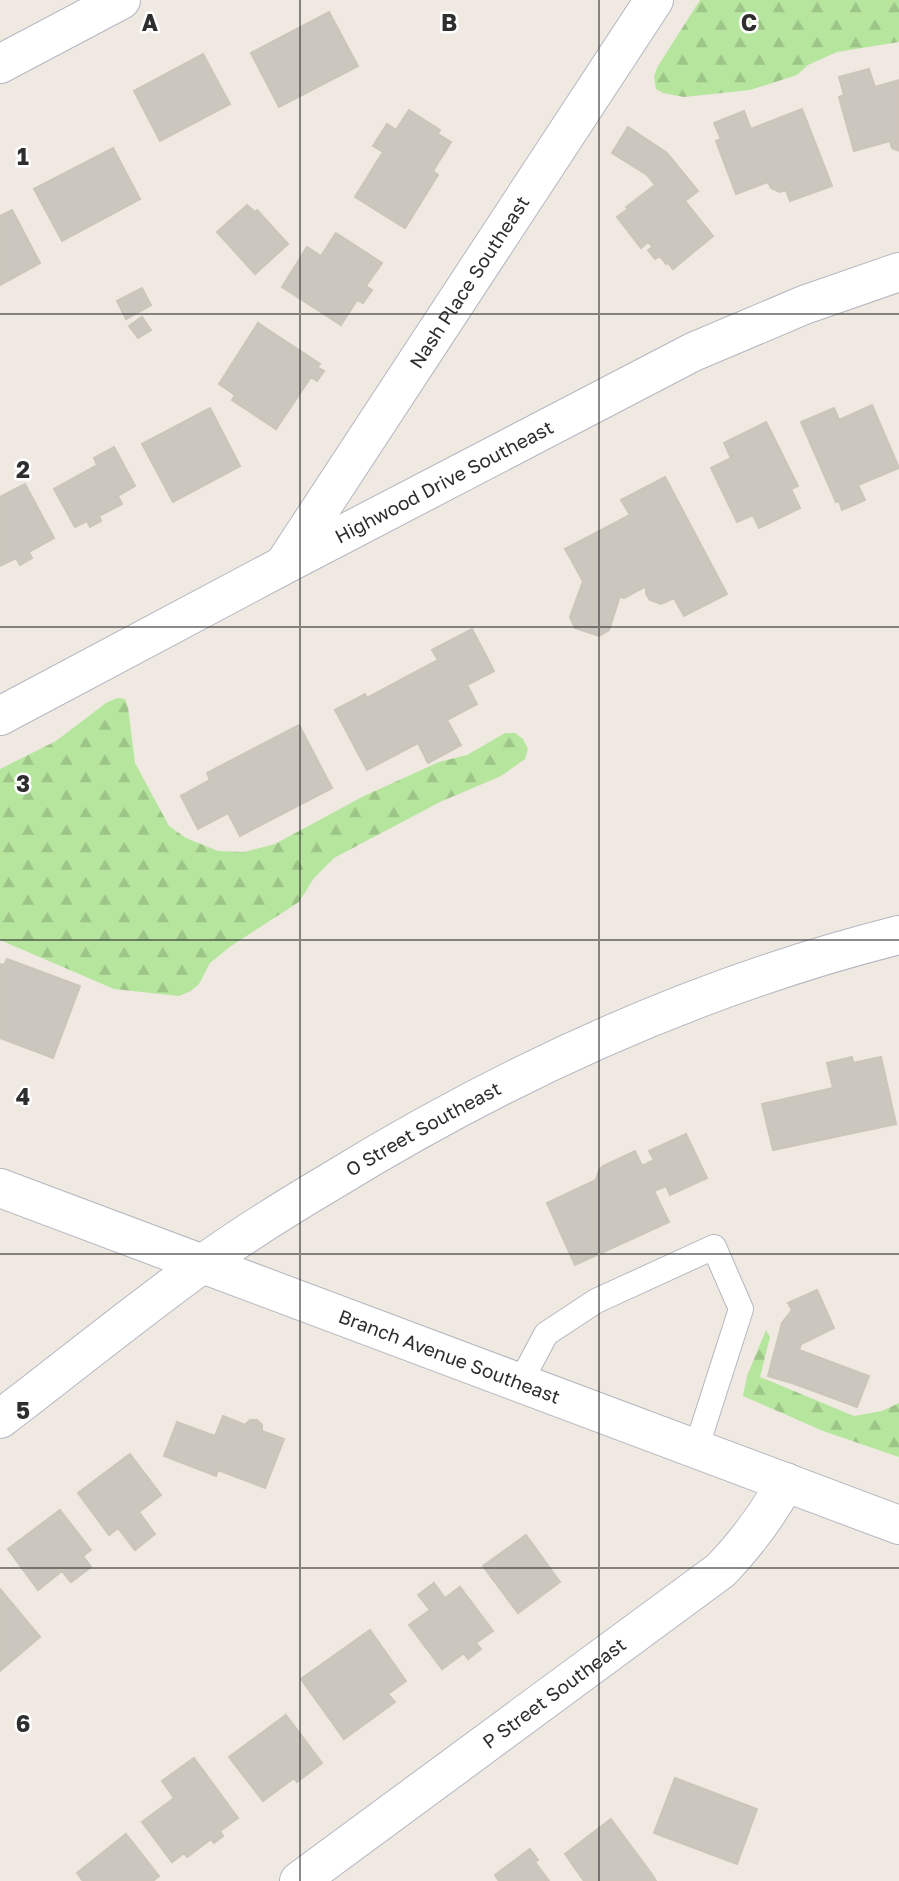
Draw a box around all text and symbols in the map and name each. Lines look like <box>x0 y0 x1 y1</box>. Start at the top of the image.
text: A <box>142 8 159 36</box>
text: B <box>441 8 457 36</box>
text: C <box>741 8 757 36</box>
text: 1 <box>17 142 29 170</box>
street label: Nash Place Southeast <box>404 191 533 372</box>
street label: Highwood Drive Southeast <box>331 415 557 548</box>
text: 2 <box>16 455 30 483</box>
text: 3 <box>16 769 30 797</box>
street label: O Street Southeast <box>341 1076 504 1181</box>
text: 4 <box>16 1082 30 1110</box>
street label: Branch Avenue Southeast <box>336 1304 564 1408</box>
text: 5 <box>16 1396 30 1424</box>
street label: P Street Southeast <box>478 1632 630 1753</box>
text: 6 <box>16 1709 30 1737</box>

